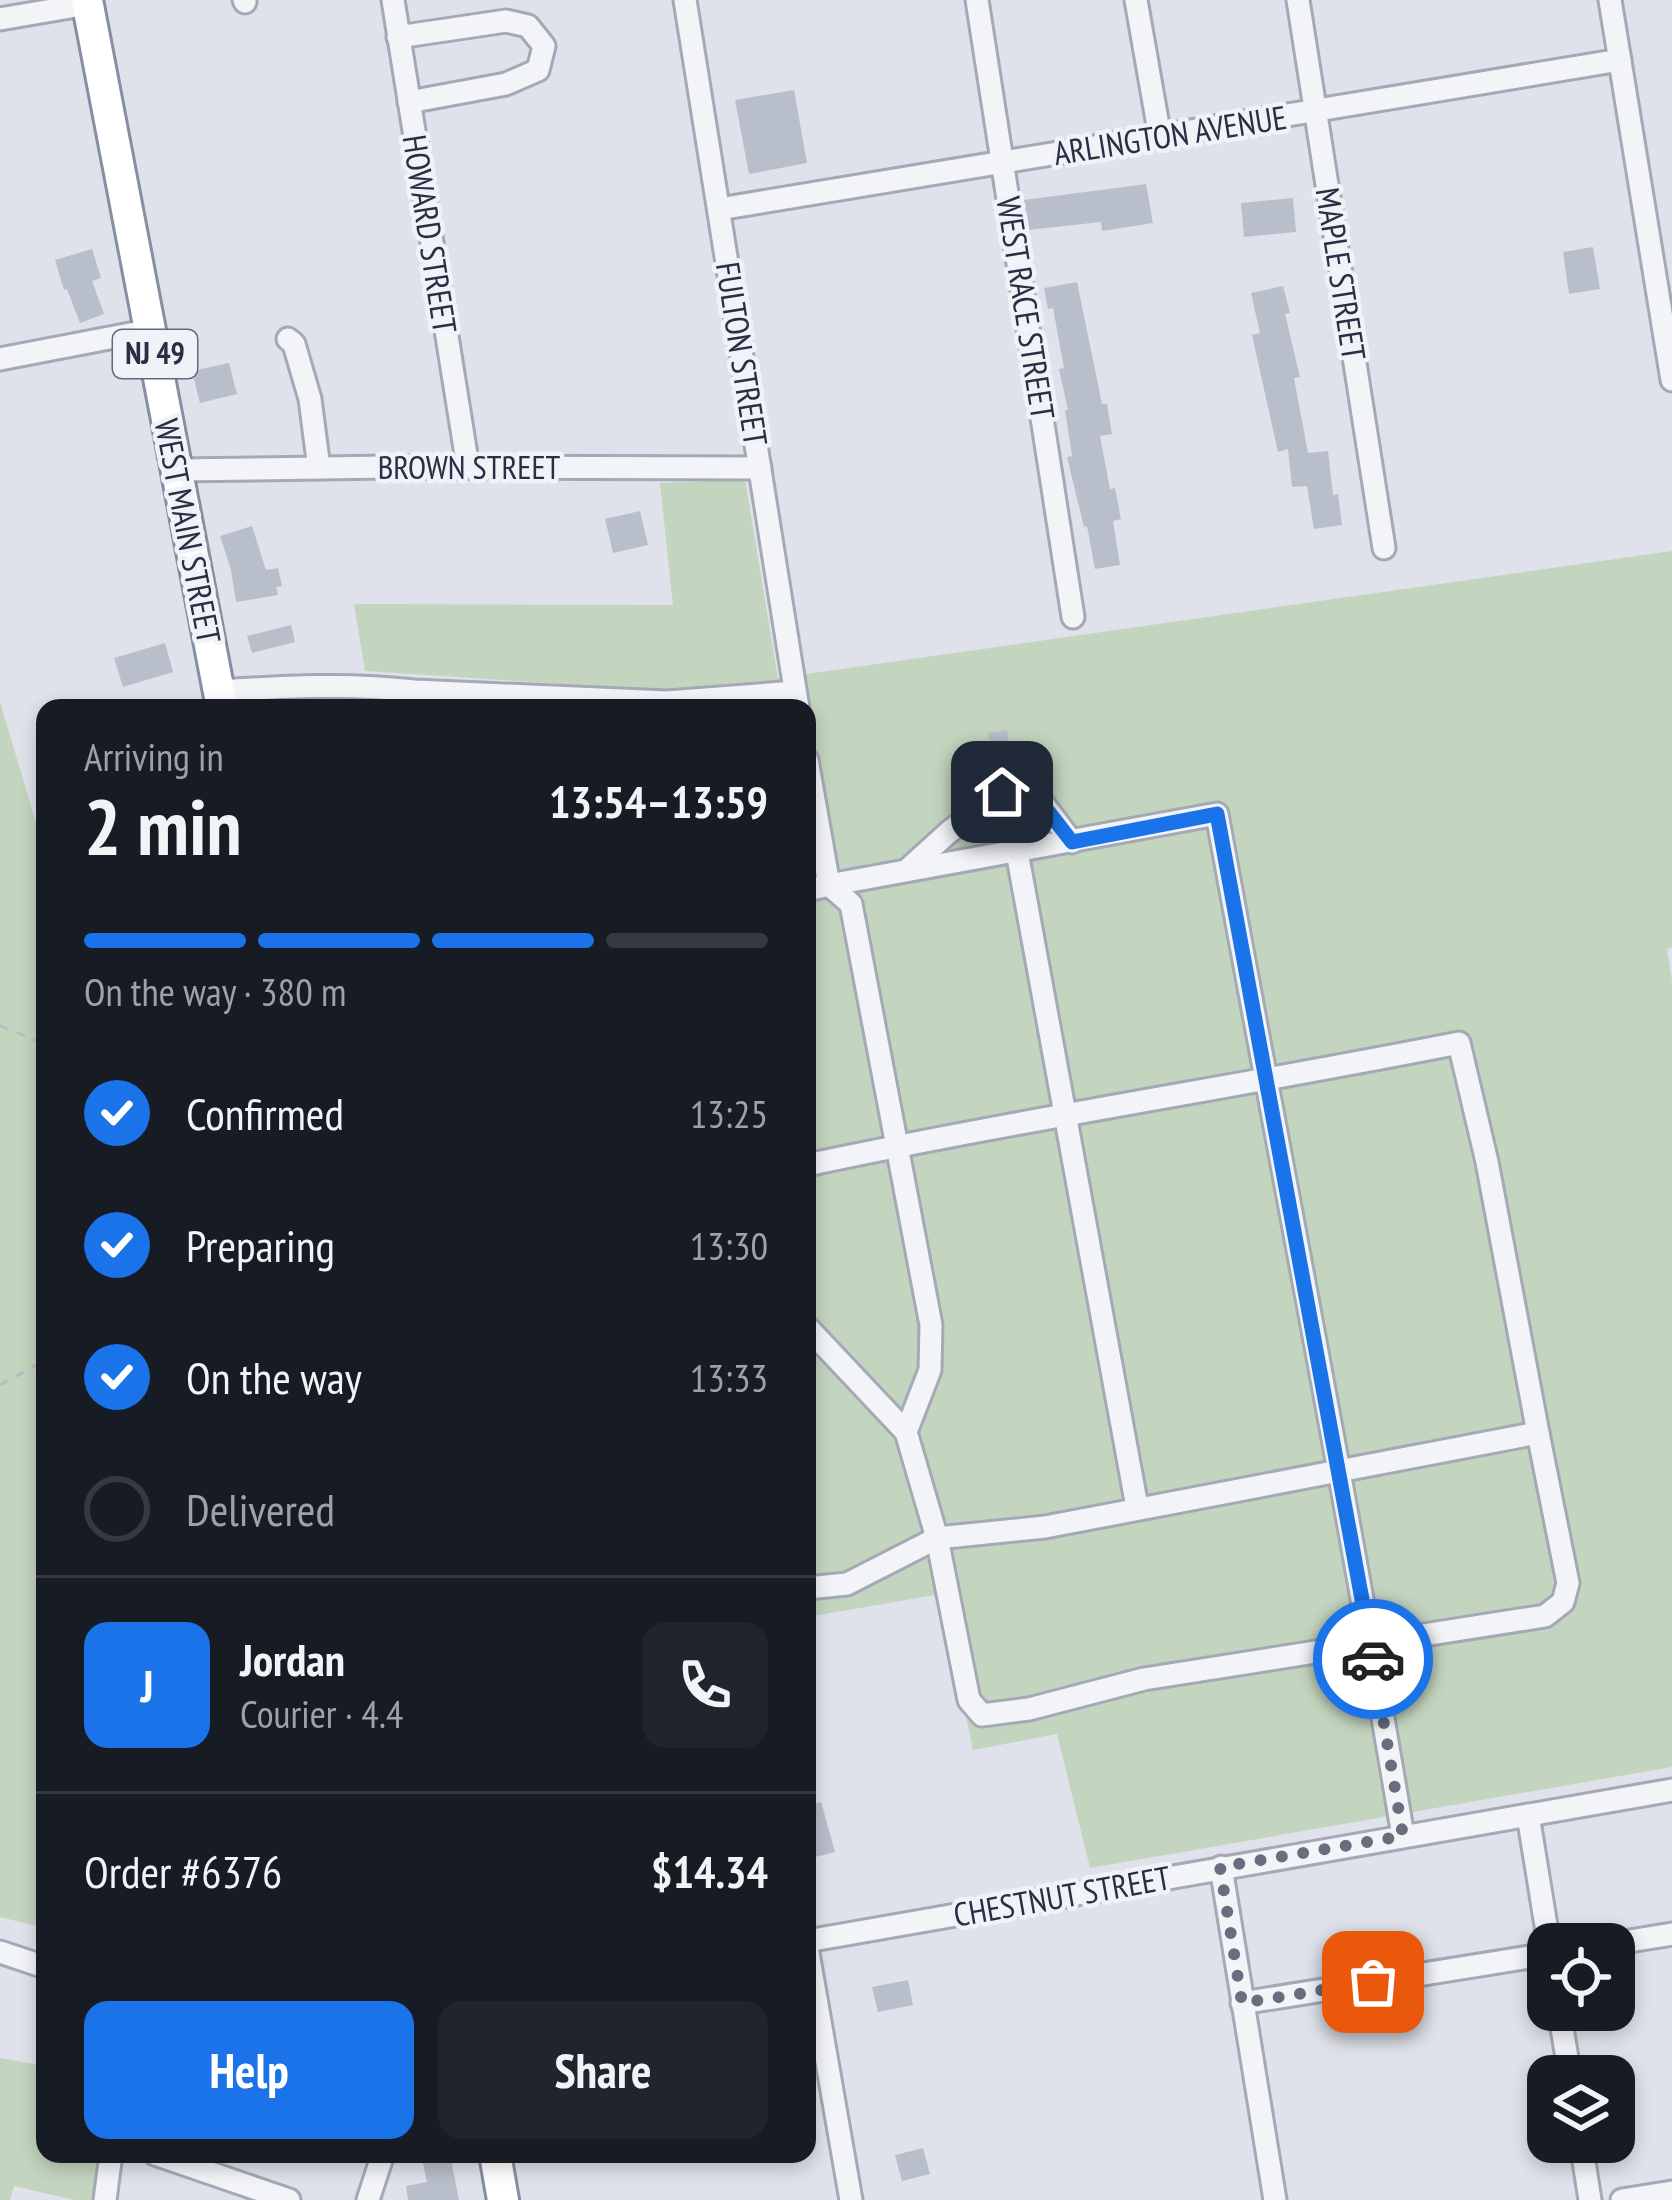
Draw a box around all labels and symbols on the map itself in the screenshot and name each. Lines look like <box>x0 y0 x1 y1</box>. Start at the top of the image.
street label: ARLINGTON AVENUE <box>1050 95 1289 174</box>
street label: HOWARD STREET <box>394 132 467 336</box>
street label: MAPLE STREET <box>1307 185 1376 364</box>
street label: WEST RACE STREET <box>988 193 1065 423</box>
street label: FULTON STREET <box>707 259 778 449</box>
road number: NJ 49 <box>113 330 197 378</box>
street label: WEST MAIN STREET <box>146 415 231 647</box>
street label: BROWN STREET <box>378 445 561 488</box>
pin <box>951 741 1053 843</box>
courier <box>1313 1599 1433 1719</box>
street label: CHESTNUT STREET <box>950 1855 1174 1936</box>
pin <box>1322 1931 1424 2033</box>

